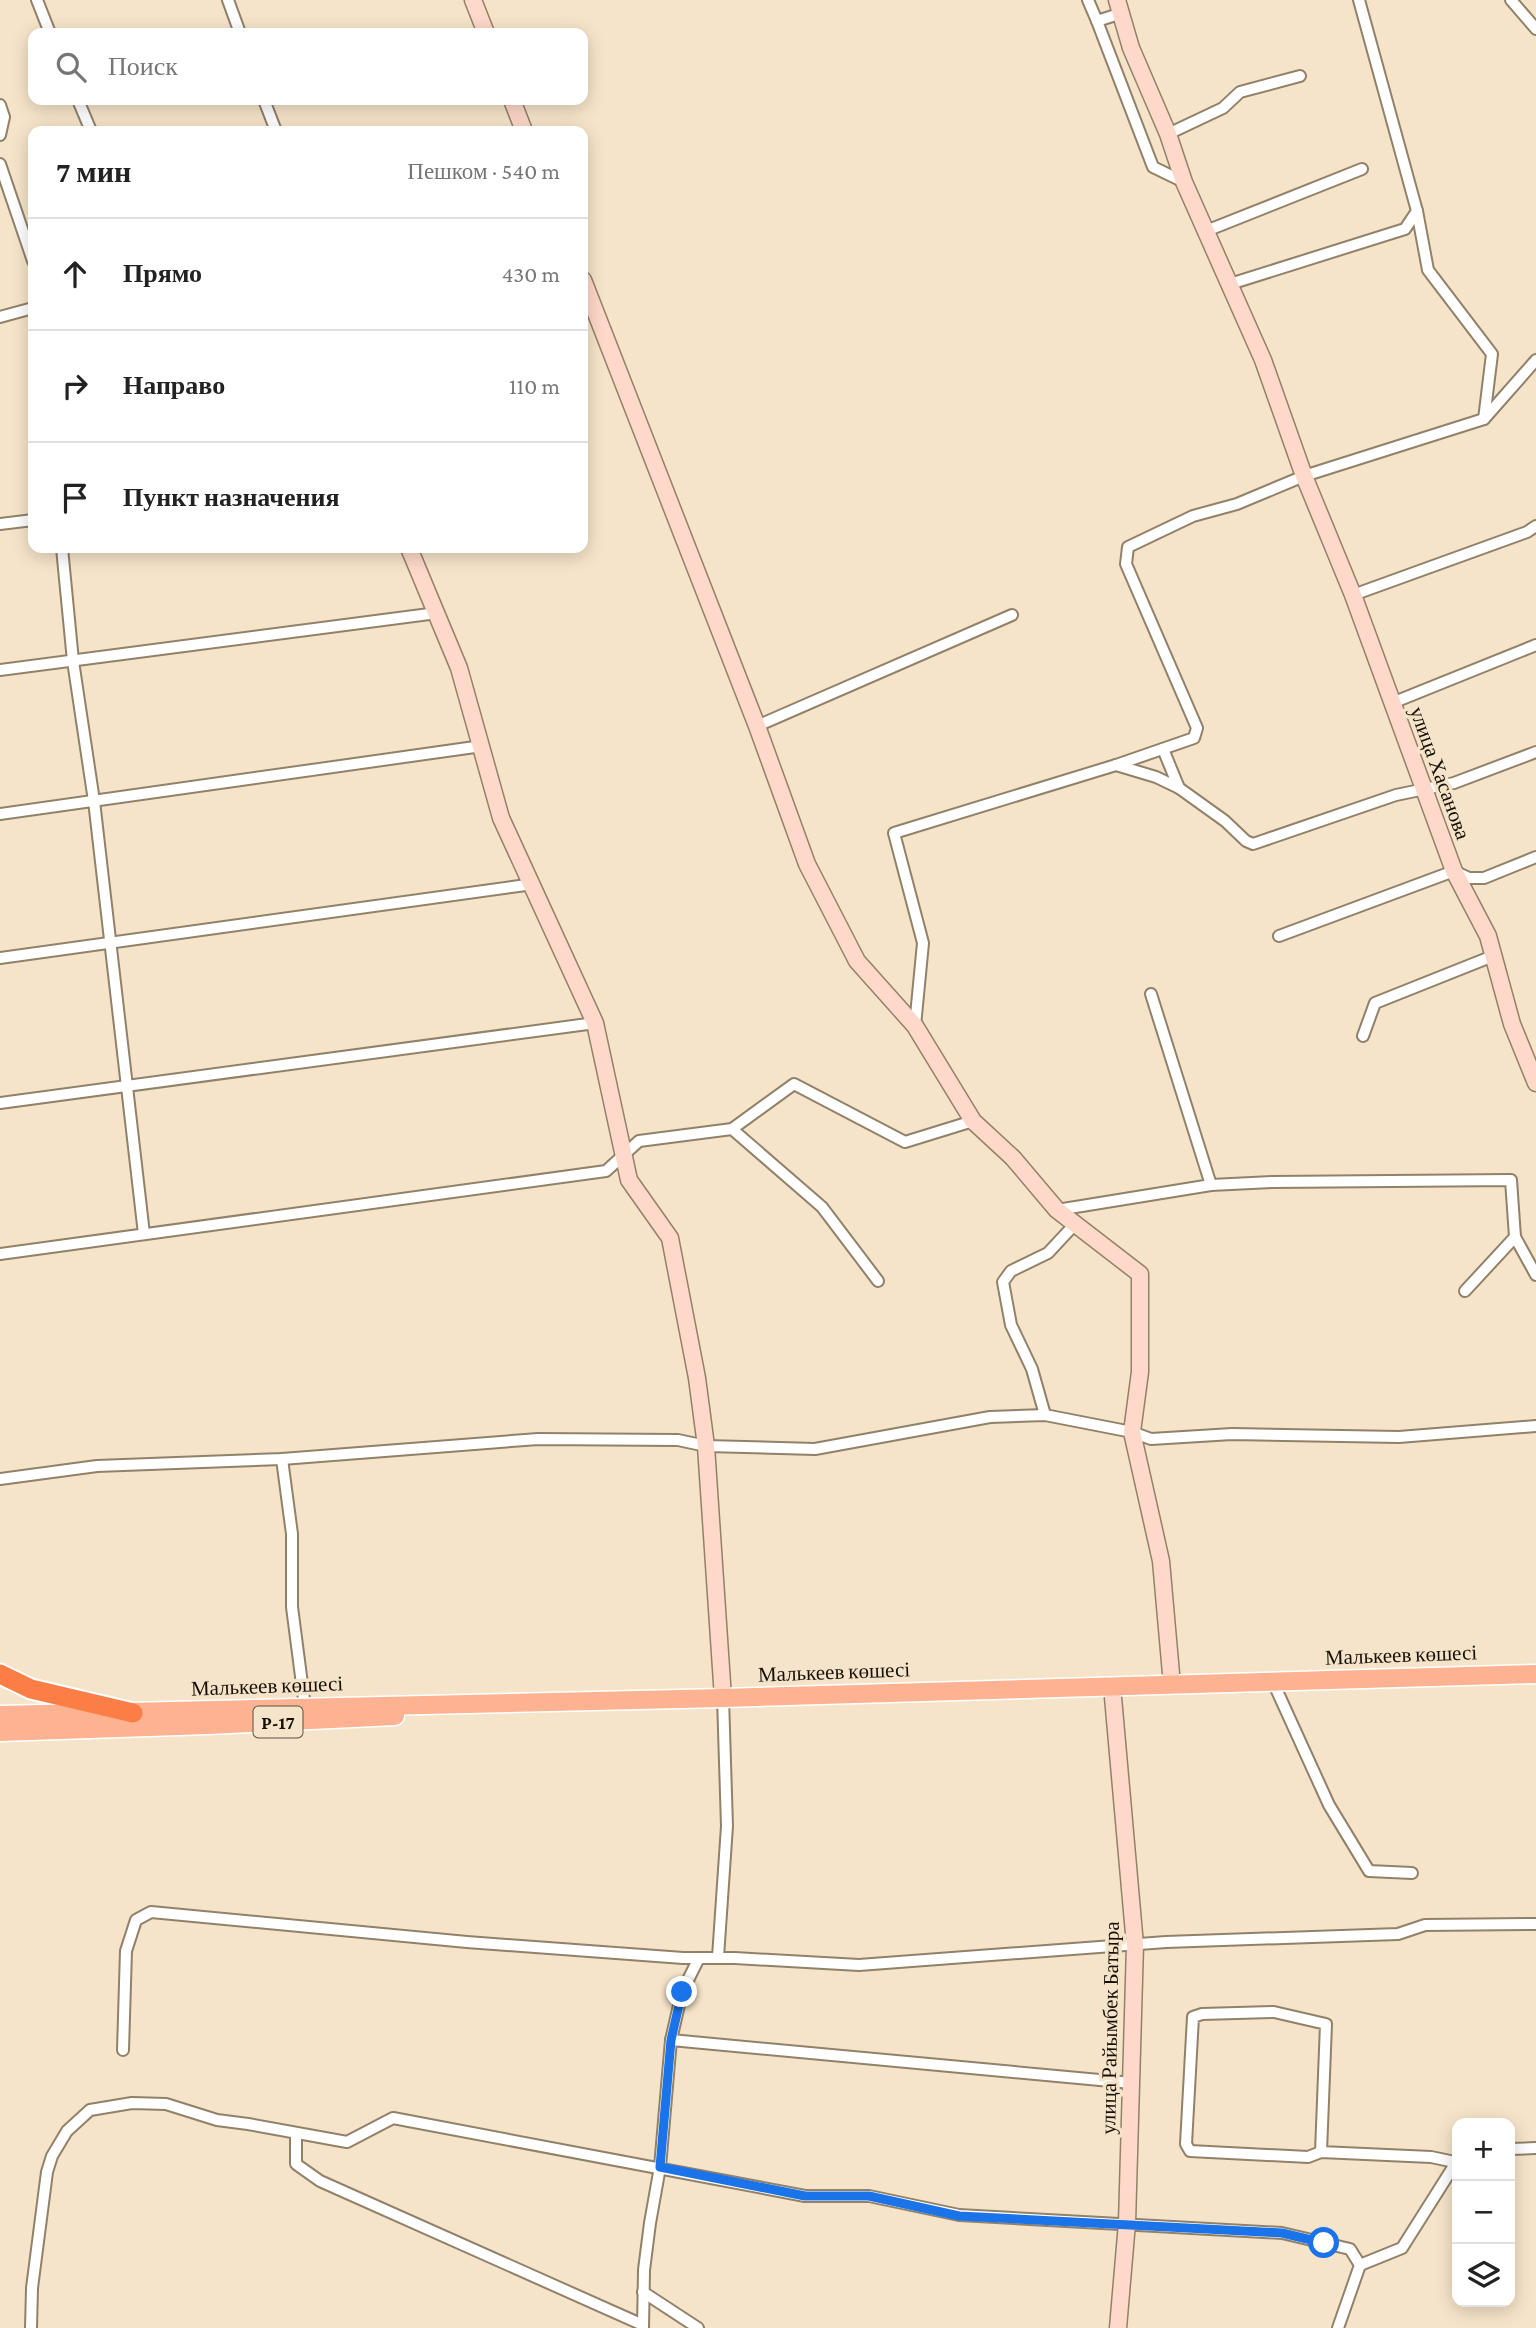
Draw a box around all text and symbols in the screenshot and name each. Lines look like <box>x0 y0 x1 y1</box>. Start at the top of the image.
search box <box>28 28 588 105</box>
icon: search <box>52 48 90 86</box>
text: Поиск <box>108 52 178 81</box>
text: 7 мин <box>56 155 131 188</box>
text: Пешком · 540 m <box>407 158 560 184</box>
icon: ahead <box>56 255 94 293</box>
text: Прямо <box>123 259 202 288</box>
text: 430 m <box>502 261 560 287</box>
icon: right <box>56 367 94 405</box>
text: Направо <box>123 371 225 400</box>
text: 110 m <box>509 373 560 399</box>
icon: arrive <box>56 479 94 517</box>
text: Пункт назначения <box>123 483 340 512</box>
street label: улица Хасанова <box>1405 703 1475 843</box>
street label: Малькеев көшесі <box>1324 1640 1478 1670</box>
street label: Малькеев көшесі <box>757 1657 911 1687</box>
street label: Малькеев көшесі <box>190 1671 344 1701</box>
road number: P-17 <box>254 1706 302 1738</box>
street label: улица Райымбек Батыра <box>1096 1921 1124 2135</box>
route end <box>666 1976 697 2007</box>
map controls <box>1452 2118 1515 2307</box>
button: + <box>1452 2118 1515 2181</box>
button: − <box>1452 2181 1515 2244</box>
route start <box>1308 2227 1339 2258</box>
button: layers <box>1452 2244 1515 2307</box>

